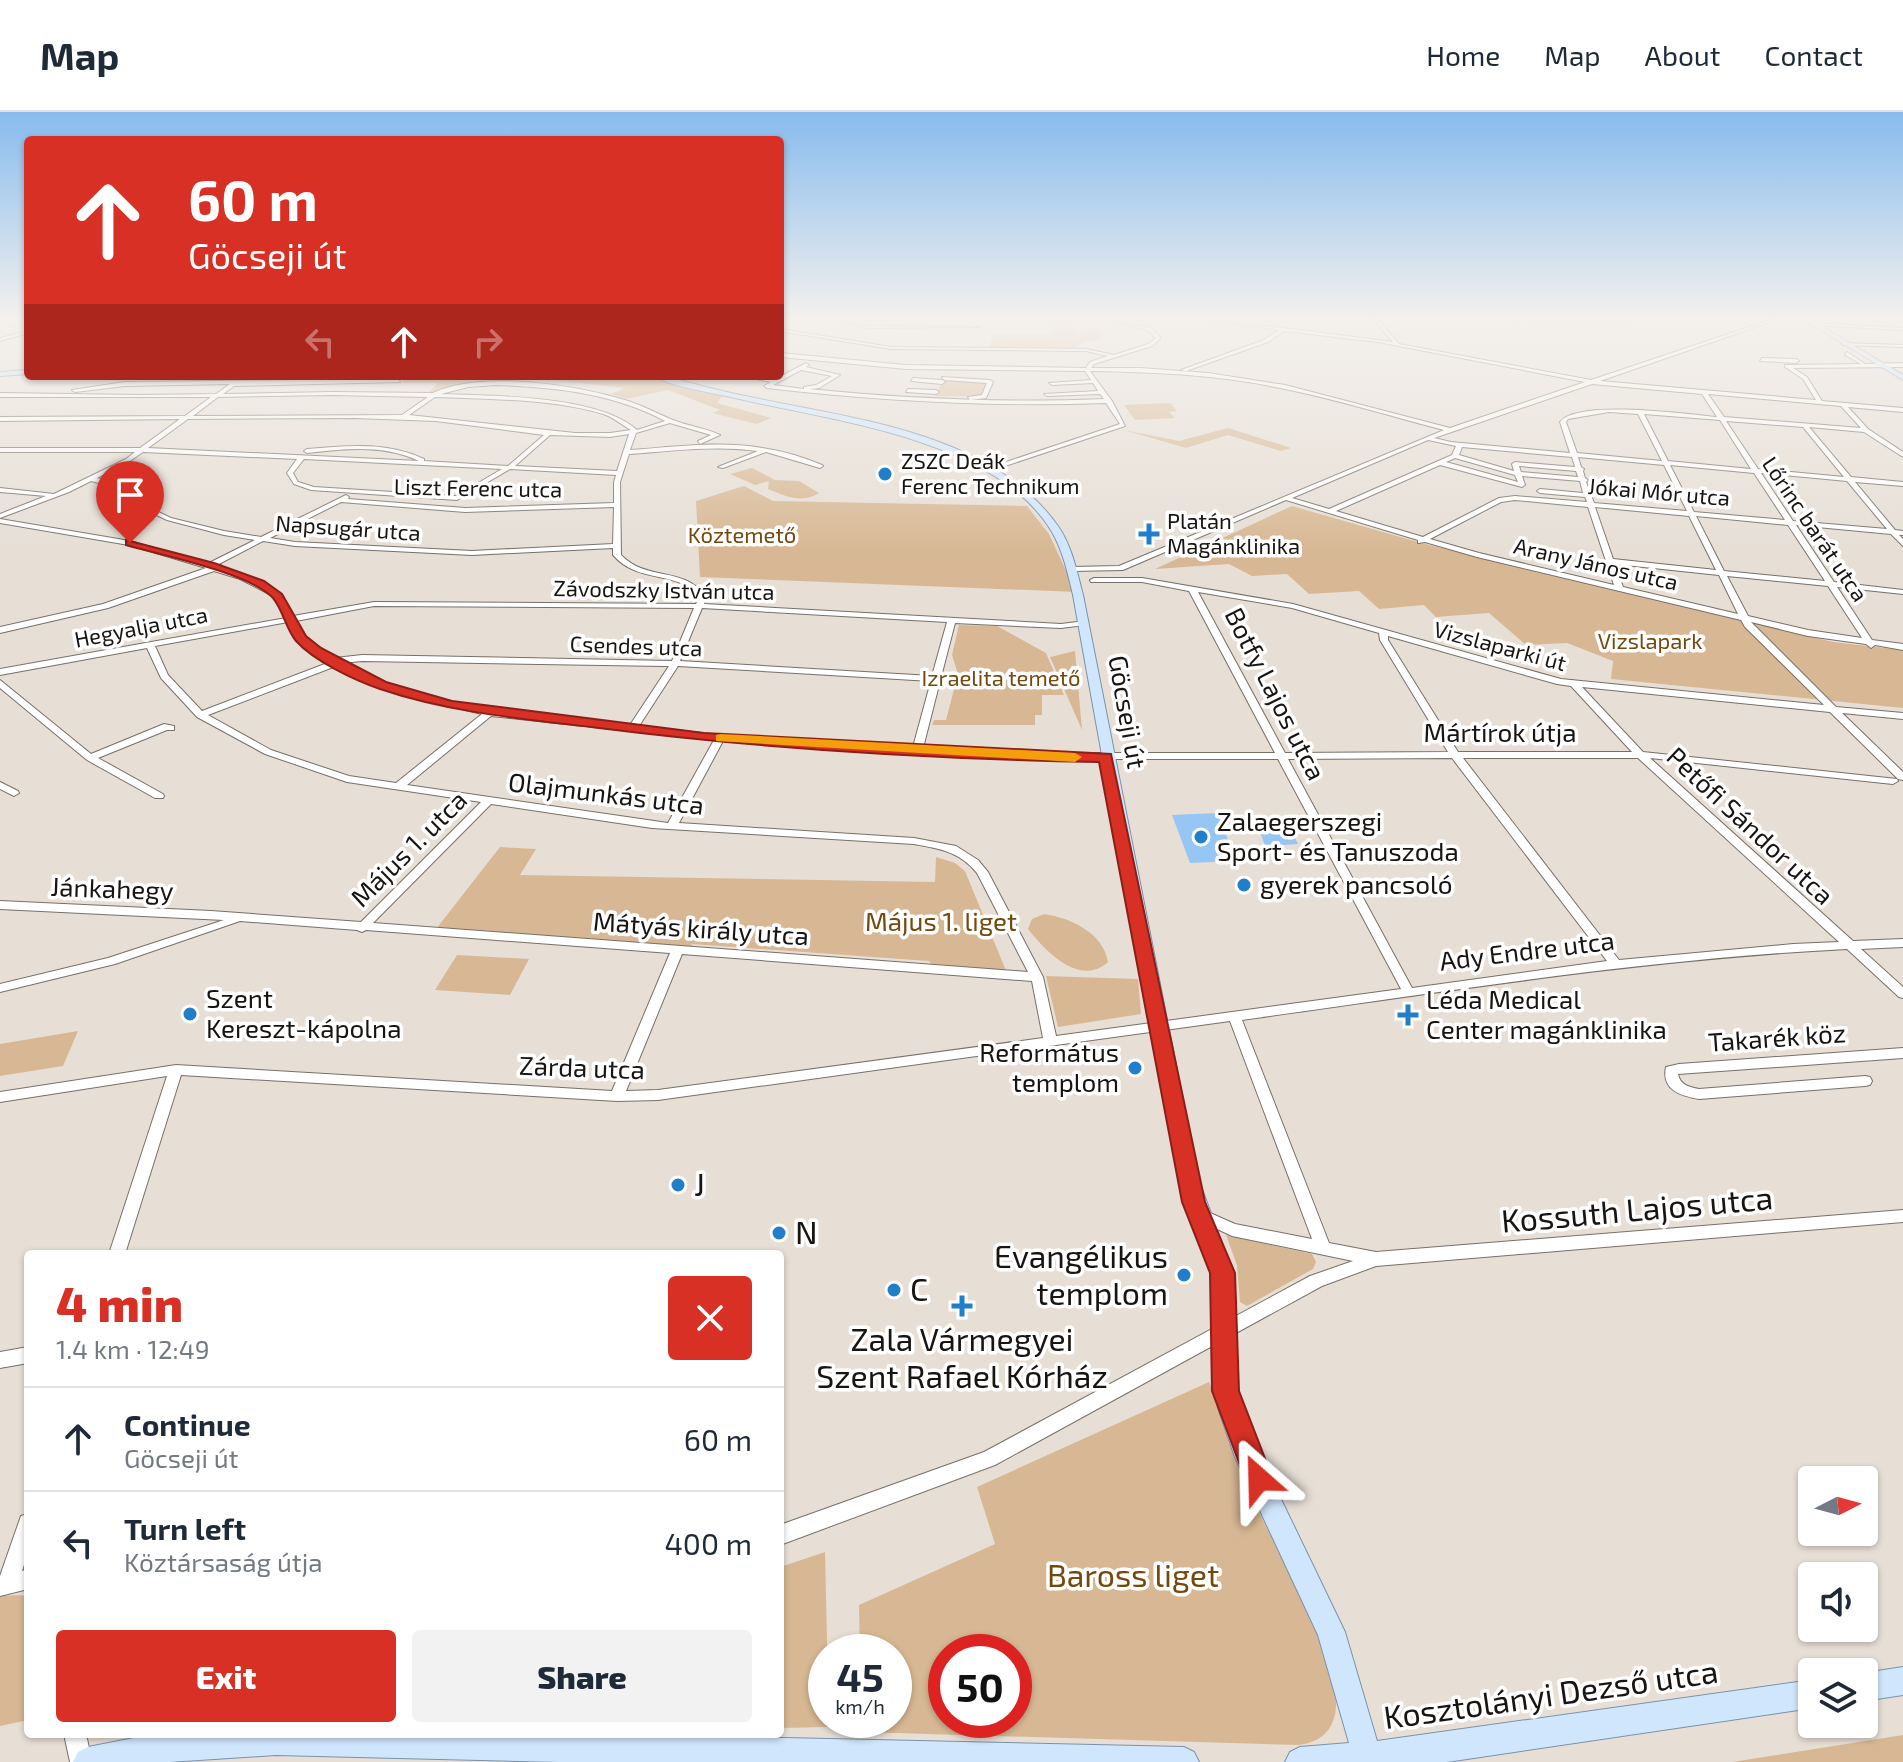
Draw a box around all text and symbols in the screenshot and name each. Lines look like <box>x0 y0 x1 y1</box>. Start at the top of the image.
text: Map <box>40 32 119 78</box>
text: Home <box>1426 38 1500 72</box>
text: Map <box>1544 38 1601 72</box>
text: About <box>1645 38 1720 72</box>
text: Contact <box>1764 38 1863 72</box>
text: 60 m <box>188 165 318 232</box>
icon: ahead <box>56 168 160 272</box>
text: Göcseji út <box>188 233 346 276</box>
icon: left <box>298 320 342 364</box>
icon: ahead <box>382 320 426 364</box>
icon: right <box>466 320 510 364</box>
place label: ZSZC Deák Ferenc Technikum <box>901 447 1080 498</box>
street label: Lőrinc barát utca <box>1758 451 1874 606</box>
pin <box>96 461 164 543</box>
marker: ZSZC Deák Ferenc Technikum <box>876 465 894 483</box>
street label: Jókai Mór utca <box>1587 472 1731 510</box>
icon: arrive <box>108 473 152 517</box>
street label: Liszt Ferenc utca <box>394 473 562 501</box>
place label: Platán Magánklinika <box>1167 507 1300 558</box>
street label: Napsugár utca <box>275 509 421 545</box>
park label: Köztemető <box>688 521 796 547</box>
marker: Platán Magánklinika <box>1138 523 1160 545</box>
street label: Arany János utca <box>1512 531 1681 595</box>
street label: Závodszky István utca <box>553 574 775 604</box>
street label: Hegyalja utca <box>72 600 210 653</box>
street label: Botfy Lajos utca <box>1220 602 1333 785</box>
street label: Vizslaparki út <box>1431 615 1569 675</box>
park label: Vizslapark <box>1598 627 1702 653</box>
street label: Csendes utca <box>569 630 703 660</box>
street label: Göcseji út <box>1103 653 1154 771</box>
park label: Izraelita temető <box>922 664 1080 690</box>
street label: Mártírok útja <box>1423 716 1577 747</box>
street label: Petőfi Sándor utca <box>1661 740 1841 910</box>
street label: Olajmunkás utca <box>507 765 706 820</box>
street label: Május 1. utca <box>344 784 472 912</box>
place label: Zalaegerszegi Sport- és Tanuszoda <box>1217 805 1459 866</box>
marker: Zalaegerszegi Sport- és Tanuszoda <box>1192 828 1210 846</box>
place label: gyerek pancsoló <box>1260 868 1453 899</box>
street label: Jánkahegy <box>50 870 174 905</box>
marker: gyerek pancsoló <box>1235 876 1253 894</box>
street label: Mátyás király utca <box>592 905 810 951</box>
park label: Május 1. liget <box>865 905 1017 936</box>
street label: Ady Endre utca <box>1437 923 1616 976</box>
place label: Szent Kereszt-kápolna <box>206 982 401 1043</box>
place label: Léda Medical Center magánklinika <box>1426 983 1667 1044</box>
marker: Léda Medical Center magánklinika <box>1397 1004 1419 1026</box>
marker: Szent Kereszt-kápolna <box>181 1005 199 1023</box>
street label: Takarék köz <box>1707 1016 1847 1057</box>
place label: Református templom <box>979 1036 1119 1097</box>
street label: Zárda utca <box>519 1049 645 1084</box>
marker: Református templom <box>1126 1059 1144 1077</box>
place label: J <box>694 1164 705 1202</box>
marker: J <box>669 1176 687 1194</box>
street label: Kossuth Lajos utca <box>1499 1177 1774 1240</box>
place label: N <box>795 1212 818 1250</box>
marker: N <box>770 1224 788 1242</box>
place label: Evangélikus templom <box>994 1236 1168 1311</box>
marker: Evangélikus templom <box>1175 1266 1193 1284</box>
place label: C <box>910 1269 928 1307</box>
text: 4 min <box>56 1274 183 1332</box>
button: close <box>668 1276 752 1360</box>
marker: C <box>885 1281 903 1299</box>
marker: Zala Vármegyei Szent Rafael Kórház <box>951 1295 973 1317</box>
place label: Zala Vármegyei Szent Rafael Kórház <box>816 1319 1108 1394</box>
text: 1.4 km · 12:49 <box>56 1333 210 1364</box>
text: Continue <box>124 1406 251 1442</box>
icon: ahead <box>56 1417 100 1461</box>
text: 60 m <box>684 1421 752 1457</box>
position arrow <box>1217 1437 1301 1521</box>
text: Göcseji út <box>124 1442 238 1473</box>
north arrow <box>1798 1466 1878 1546</box>
map controls <box>1798 1466 1878 1738</box>
text: Turn left <box>124 1510 246 1546</box>
icon: left <box>56 1521 100 1565</box>
text: 400 m <box>664 1525 752 1561</box>
text: Köztársaság útja <box>124 1546 322 1577</box>
park label: Baross liget <box>1047 1555 1219 1593</box>
button: sound <box>1798 1562 1878 1642</box>
button: Exit <box>56 1630 396 1722</box>
button: Share <box>412 1630 752 1722</box>
speed limit sign: 50 <box>928 1634 1032 1738</box>
street label: Kosztolányi Dezső utca <box>1381 1651 1720 1735</box>
text: 45 <box>836 1652 884 1700</box>
button: layers <box>1798 1658 1878 1738</box>
text: km/h <box>835 1694 885 1718</box>

